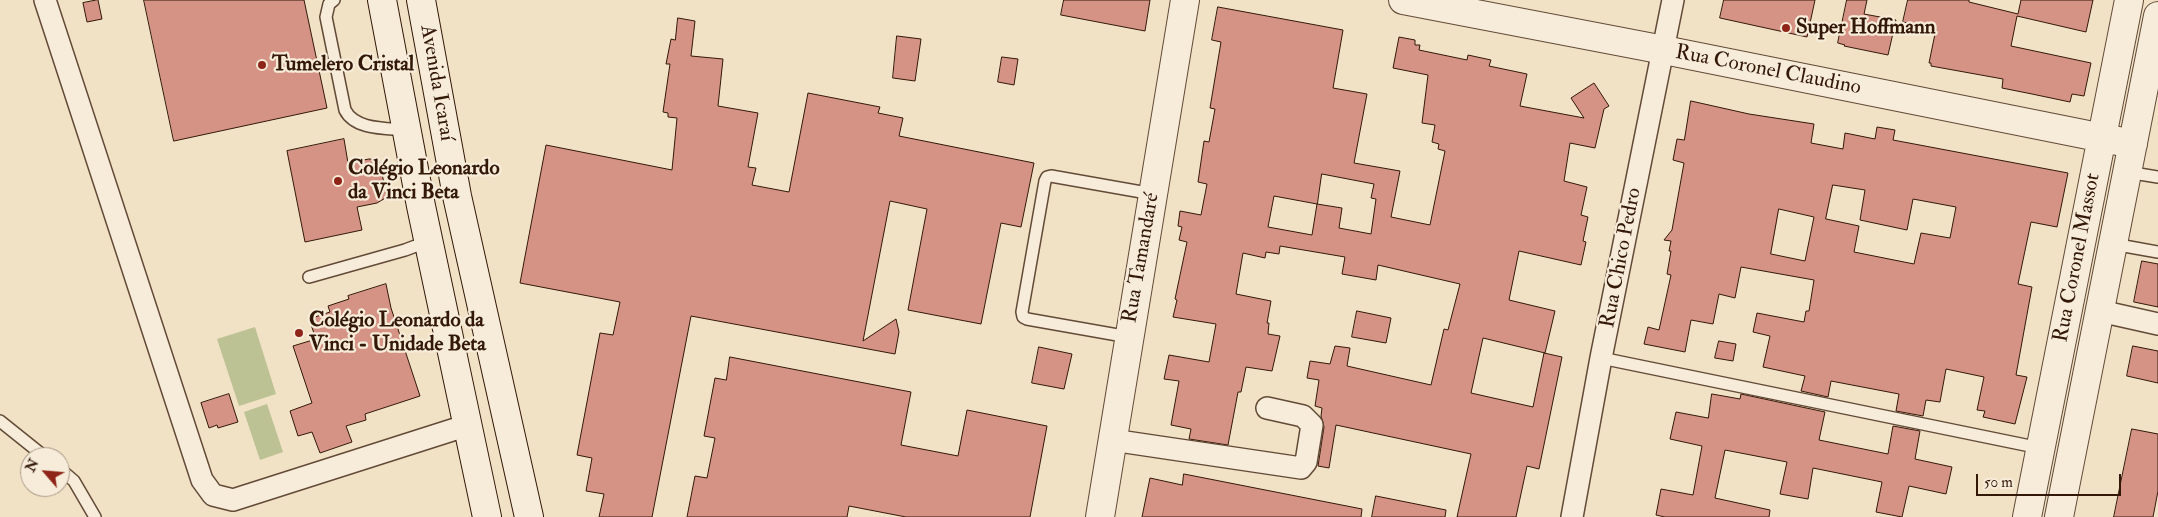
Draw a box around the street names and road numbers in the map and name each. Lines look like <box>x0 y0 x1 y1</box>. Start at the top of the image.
street label: Avenida Icaraí <box>413 23 459 143</box>
street label: Rua Coronel Claudino <box>1673 41 1863 101</box>
street label: Rua Coronel Massot <box>2049 171 2107 345</box>
street label: Rua Chico Pedro <box>1596 186 1648 330</box>
street label: Rua Tamandaré <box>1118 191 1166 325</box>

